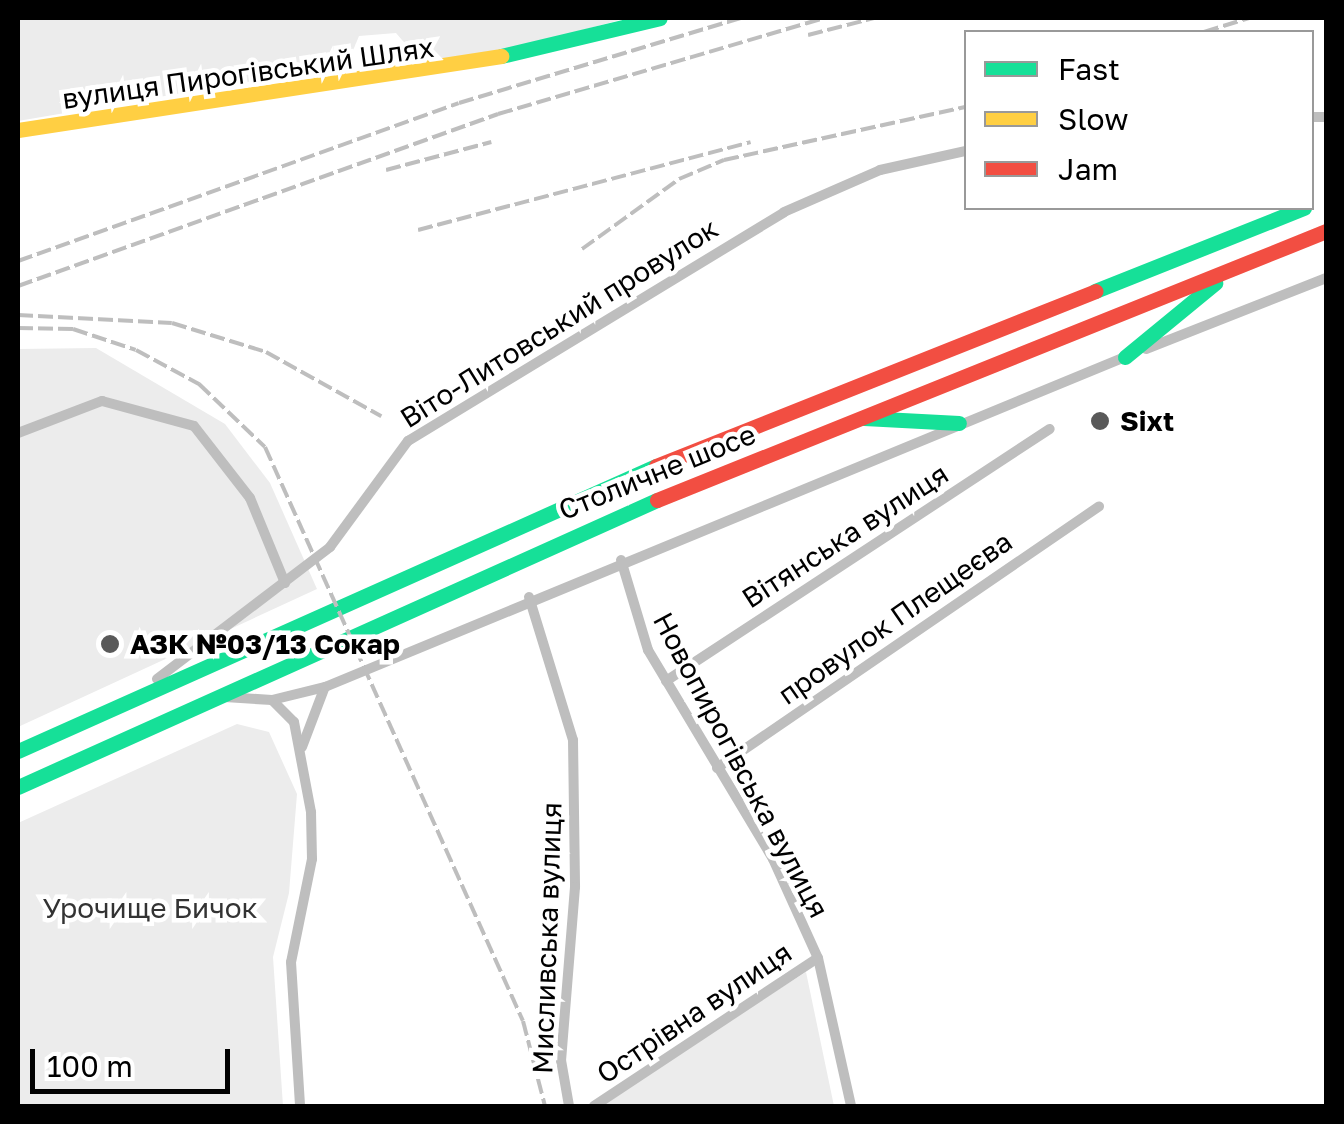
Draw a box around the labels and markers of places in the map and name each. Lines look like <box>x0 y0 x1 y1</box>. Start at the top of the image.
place label: Sixt <box>1120 404 1174 438</box>
marker: Sixt <box>1089 410 1111 432</box>
place label: АЗК №03/13 Сокар <box>130 627 400 661</box>
marker: АЗК №03/13 Сокар <box>99 633 121 655</box>

